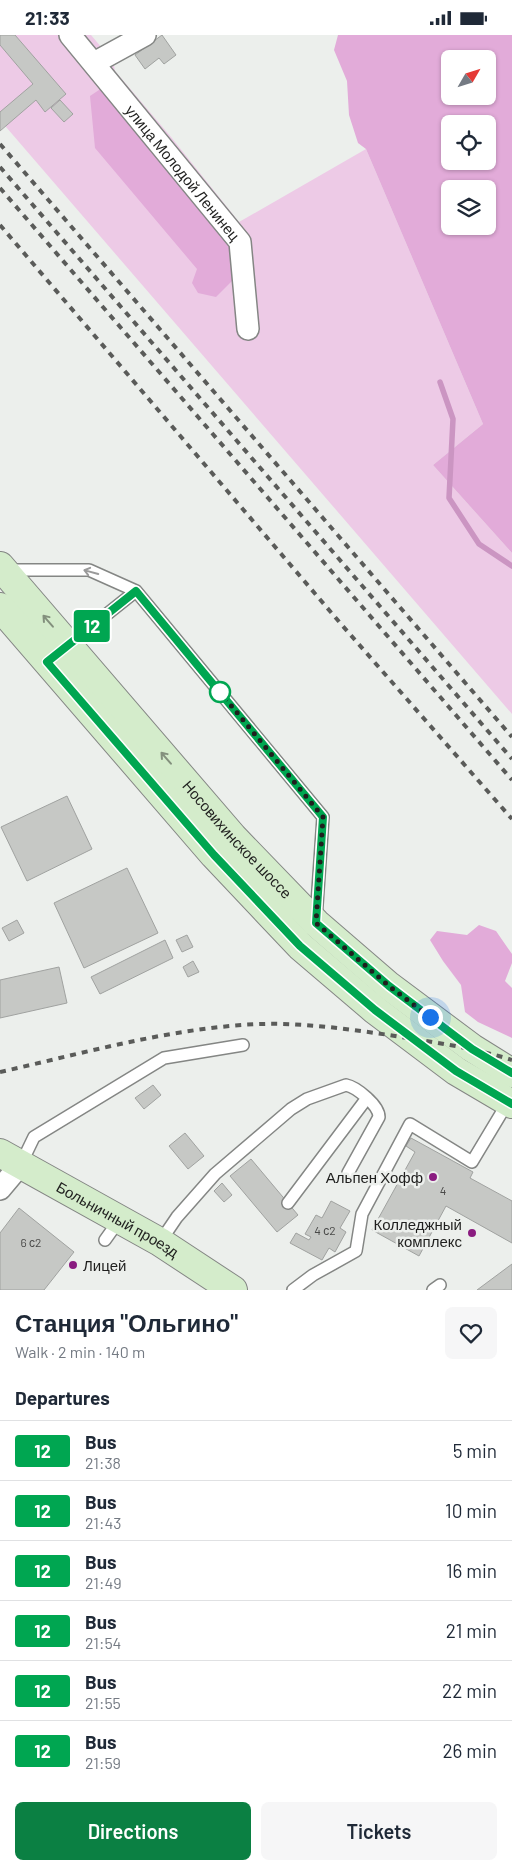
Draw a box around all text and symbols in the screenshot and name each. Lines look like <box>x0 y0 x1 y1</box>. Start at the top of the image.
text: 21:33 <box>25 6 70 29</box>
north arrow <box>441 50 496 105</box>
map controls <box>441 50 496 235</box>
street label: улица Молодой Ленинец <box>122 101 244 244</box>
button: locate <box>441 115 496 170</box>
button: layers <box>441 180 496 235</box>
one-way arrow <box>83 567 99 577</box>
line badge: 12 <box>70 610 114 642</box>
one-way arrow <box>42 615 54 628</box>
text: 12 <box>84 615 100 637</box>
unlabelled marker <box>209 681 231 703</box>
one-way arrow <box>160 752 171 765</box>
street label: Носовихинское шоссе <box>179 776 296 902</box>
your location <box>418 1005 443 1030</box>
place label: Альпен Хофф <box>326 1168 423 1186</box>
marker: Альпен Хофф <box>427 1171 439 1183</box>
street label: Больничный проезд <box>53 1177 182 1261</box>
house number: 4 <box>440 1183 446 1197</box>
place label: Колледжный комплекс <box>374 1215 462 1250</box>
house number: 4 с2 <box>314 1223 336 1237</box>
marker: Колледжный комплекс <box>466 1227 478 1239</box>
house number: 6 с2 <box>20 1235 42 1249</box>
place label: Лицей <box>83 1256 126 1274</box>
marker: Лицей <box>67 1259 79 1271</box>
button: heart <box>445 1307 497 1359</box>
text: Станция "Ольгино" <box>15 1308 238 1337</box>
text: Walk · 2 min · 140 m <box>15 1342 145 1361</box>
text: Departures <box>15 1386 110 1409</box>
text: Bus <box>85 1430 117 1453</box>
text: 5 min <box>453 1439 497 1462</box>
text: 12 <box>34 1440 51 1462</box>
text: 21:38 <box>85 1453 121 1472</box>
text: Bus <box>85 1490 117 1513</box>
text: 10 min <box>445 1499 497 1522</box>
text: 12 <box>34 1500 51 1522</box>
text: 21:43 <box>85 1513 121 1532</box>
text: Bus <box>85 1550 117 1573</box>
text: 16 min <box>446 1559 497 1582</box>
text: 12 <box>34 1560 51 1582</box>
text: 21:49 <box>85 1573 122 1592</box>
text: Bus <box>85 1610 117 1633</box>
text: 21 min <box>446 1619 497 1642</box>
text: 12 <box>34 1620 51 1642</box>
text: 21:54 <box>85 1633 121 1652</box>
text: Bus <box>85 1670 117 1693</box>
text: 22 min <box>442 1679 497 1702</box>
text: 12 <box>34 1680 51 1702</box>
text: 21:55 <box>85 1693 121 1712</box>
text: Bus <box>85 1730 117 1753</box>
text: 26 min <box>442 1739 497 1762</box>
text: 12 <box>34 1740 51 1762</box>
text: 21:59 <box>85 1753 121 1772</box>
button: Directions <box>15 1802 251 1860</box>
button: Tickets <box>261 1802 497 1860</box>

